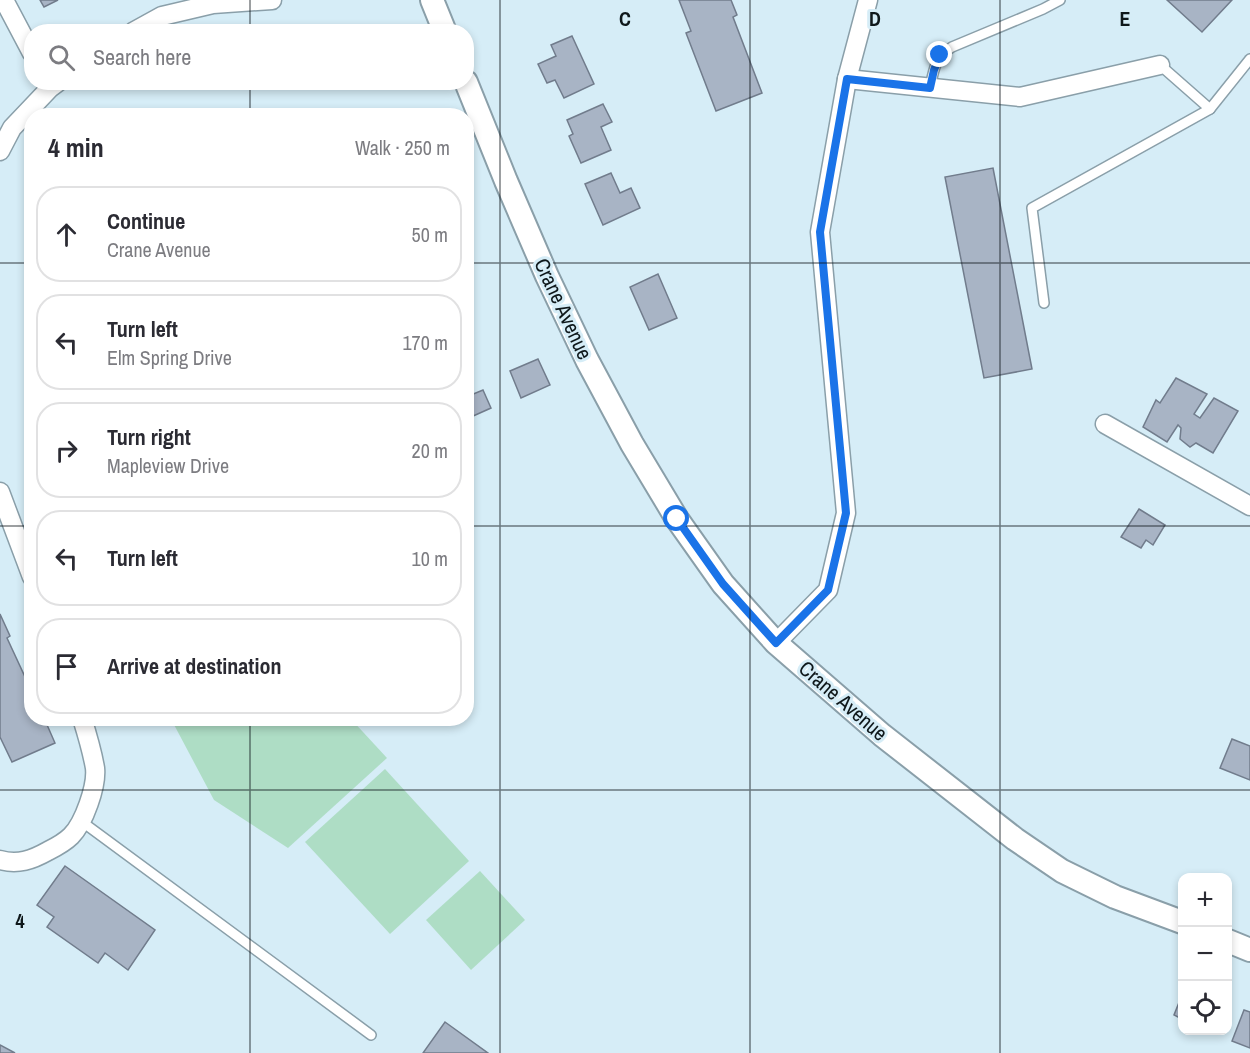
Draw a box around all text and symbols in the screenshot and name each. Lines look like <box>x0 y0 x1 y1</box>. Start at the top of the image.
text: C <box>619 5 631 32</box>
text: D <box>869 5 881 32</box>
text: E <box>1120 5 1131 32</box>
search box <box>24 24 474 90</box>
icon: search <box>45 41 78 74</box>
route end <box>926 41 952 67</box>
text: Search here <box>93 42 191 72</box>
text: 4 min <box>48 130 104 165</box>
text: Walk · 250 m <box>355 134 450 161</box>
text: Continue <box>107 206 185 236</box>
icon: ahead <box>50 218 83 251</box>
text: 50 m <box>412 221 448 248</box>
text: Crane Avenue <box>107 236 211 263</box>
street label: Crane Avenue <box>527 253 600 364</box>
text: Turn left <box>107 314 178 344</box>
icon: left <box>50 326 83 359</box>
text: 170 m <box>402 329 448 356</box>
text: Elm Spring Drive <box>107 344 232 371</box>
text: Turn right <box>107 422 191 452</box>
icon: right <box>50 434 83 467</box>
text: 20 m <box>412 437 448 464</box>
text: Mapleview Drive <box>107 452 229 479</box>
route start <box>663 505 689 531</box>
icon: left <box>50 542 83 575</box>
text: Turn left <box>107 543 178 573</box>
text: 10 m <box>412 545 448 572</box>
icon: arrive <box>50 650 83 683</box>
text: Arrive at destination <box>107 651 281 681</box>
street label: Crane Avenue <box>793 654 894 747</box>
map controls <box>1178 873 1232 1035</box>
button: + <box>1178 873 1232 927</box>
text: 4 <box>15 907 25 934</box>
button: − <box>1178 927 1232 981</box>
button: locate <box>1178 981 1232 1035</box>

